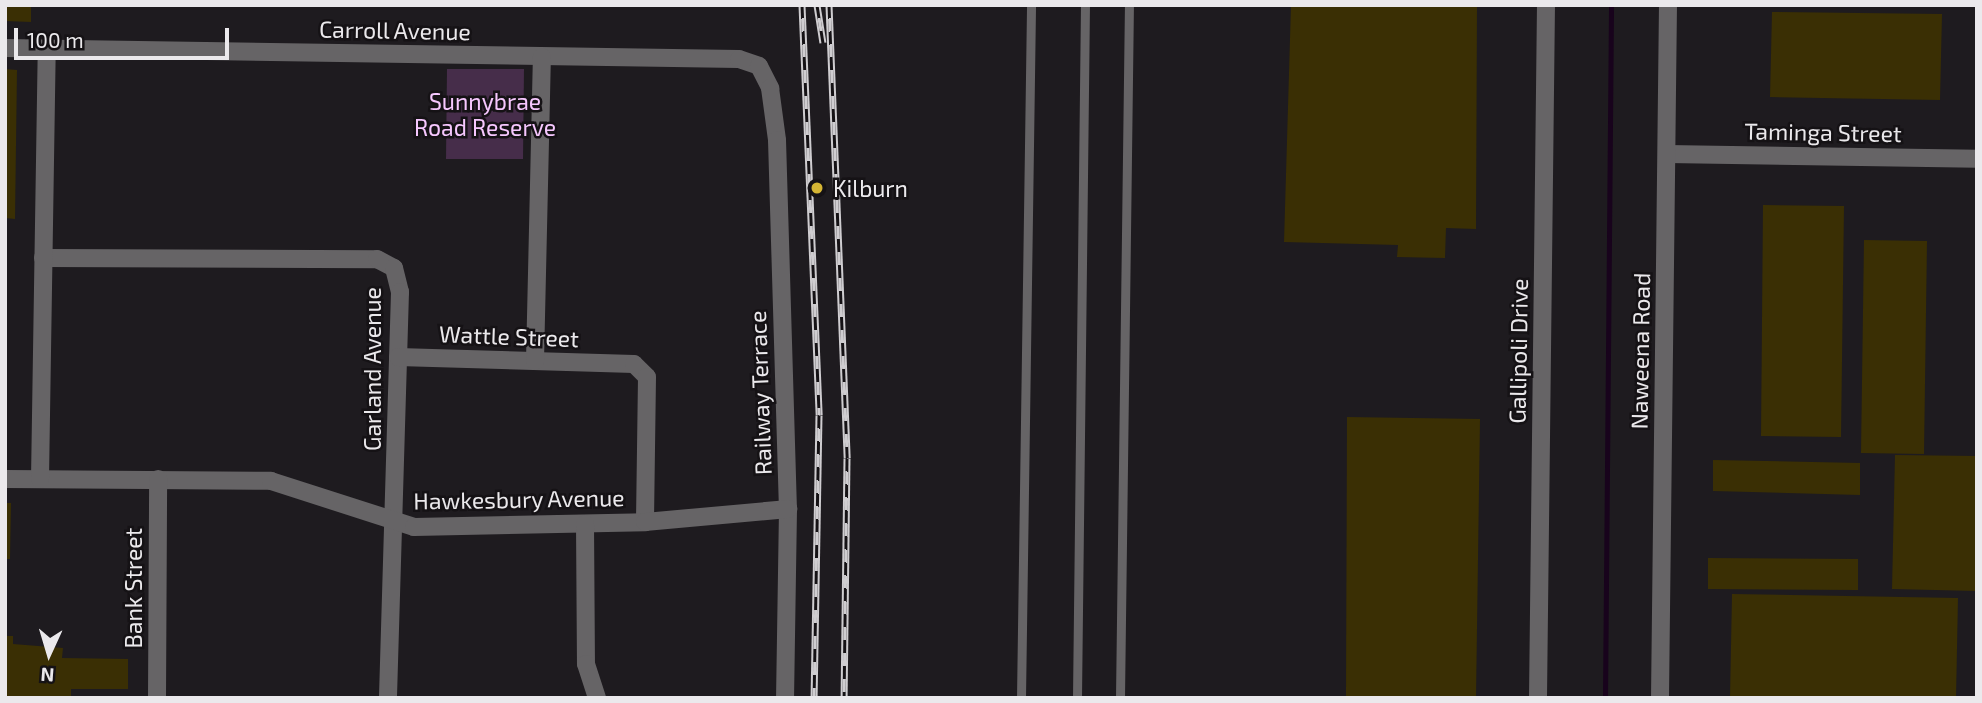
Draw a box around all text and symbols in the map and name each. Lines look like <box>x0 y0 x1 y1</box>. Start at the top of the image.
scale bar <box>18 14 233 58</box>
street label: Carroll Avenue <box>318 15 472 45</box>
text: 100 m <box>27 27 84 52</box>
park label: Sunnybrae Road Reserve <box>414 87 556 141</box>
street label: Taminga Street <box>1744 117 1902 147</box>
place label: Kilburn <box>833 174 908 202</box>
marker: Kilburn <box>807 178 827 198</box>
street label: Naweena Road <box>1625 273 1655 429</box>
street label: Gallipoli Drive <box>1503 278 1533 424</box>
street label: Garland Avenue <box>358 287 386 451</box>
street label: Railway Terrace <box>743 310 777 476</box>
street label: Wattle Street <box>439 320 579 352</box>
street label: Hawkesbury Avenue <box>413 483 625 515</box>
street label: Bank Street <box>119 527 147 649</box>
north arrow <box>14 619 84 689</box>
text: N <box>40 663 55 687</box>

